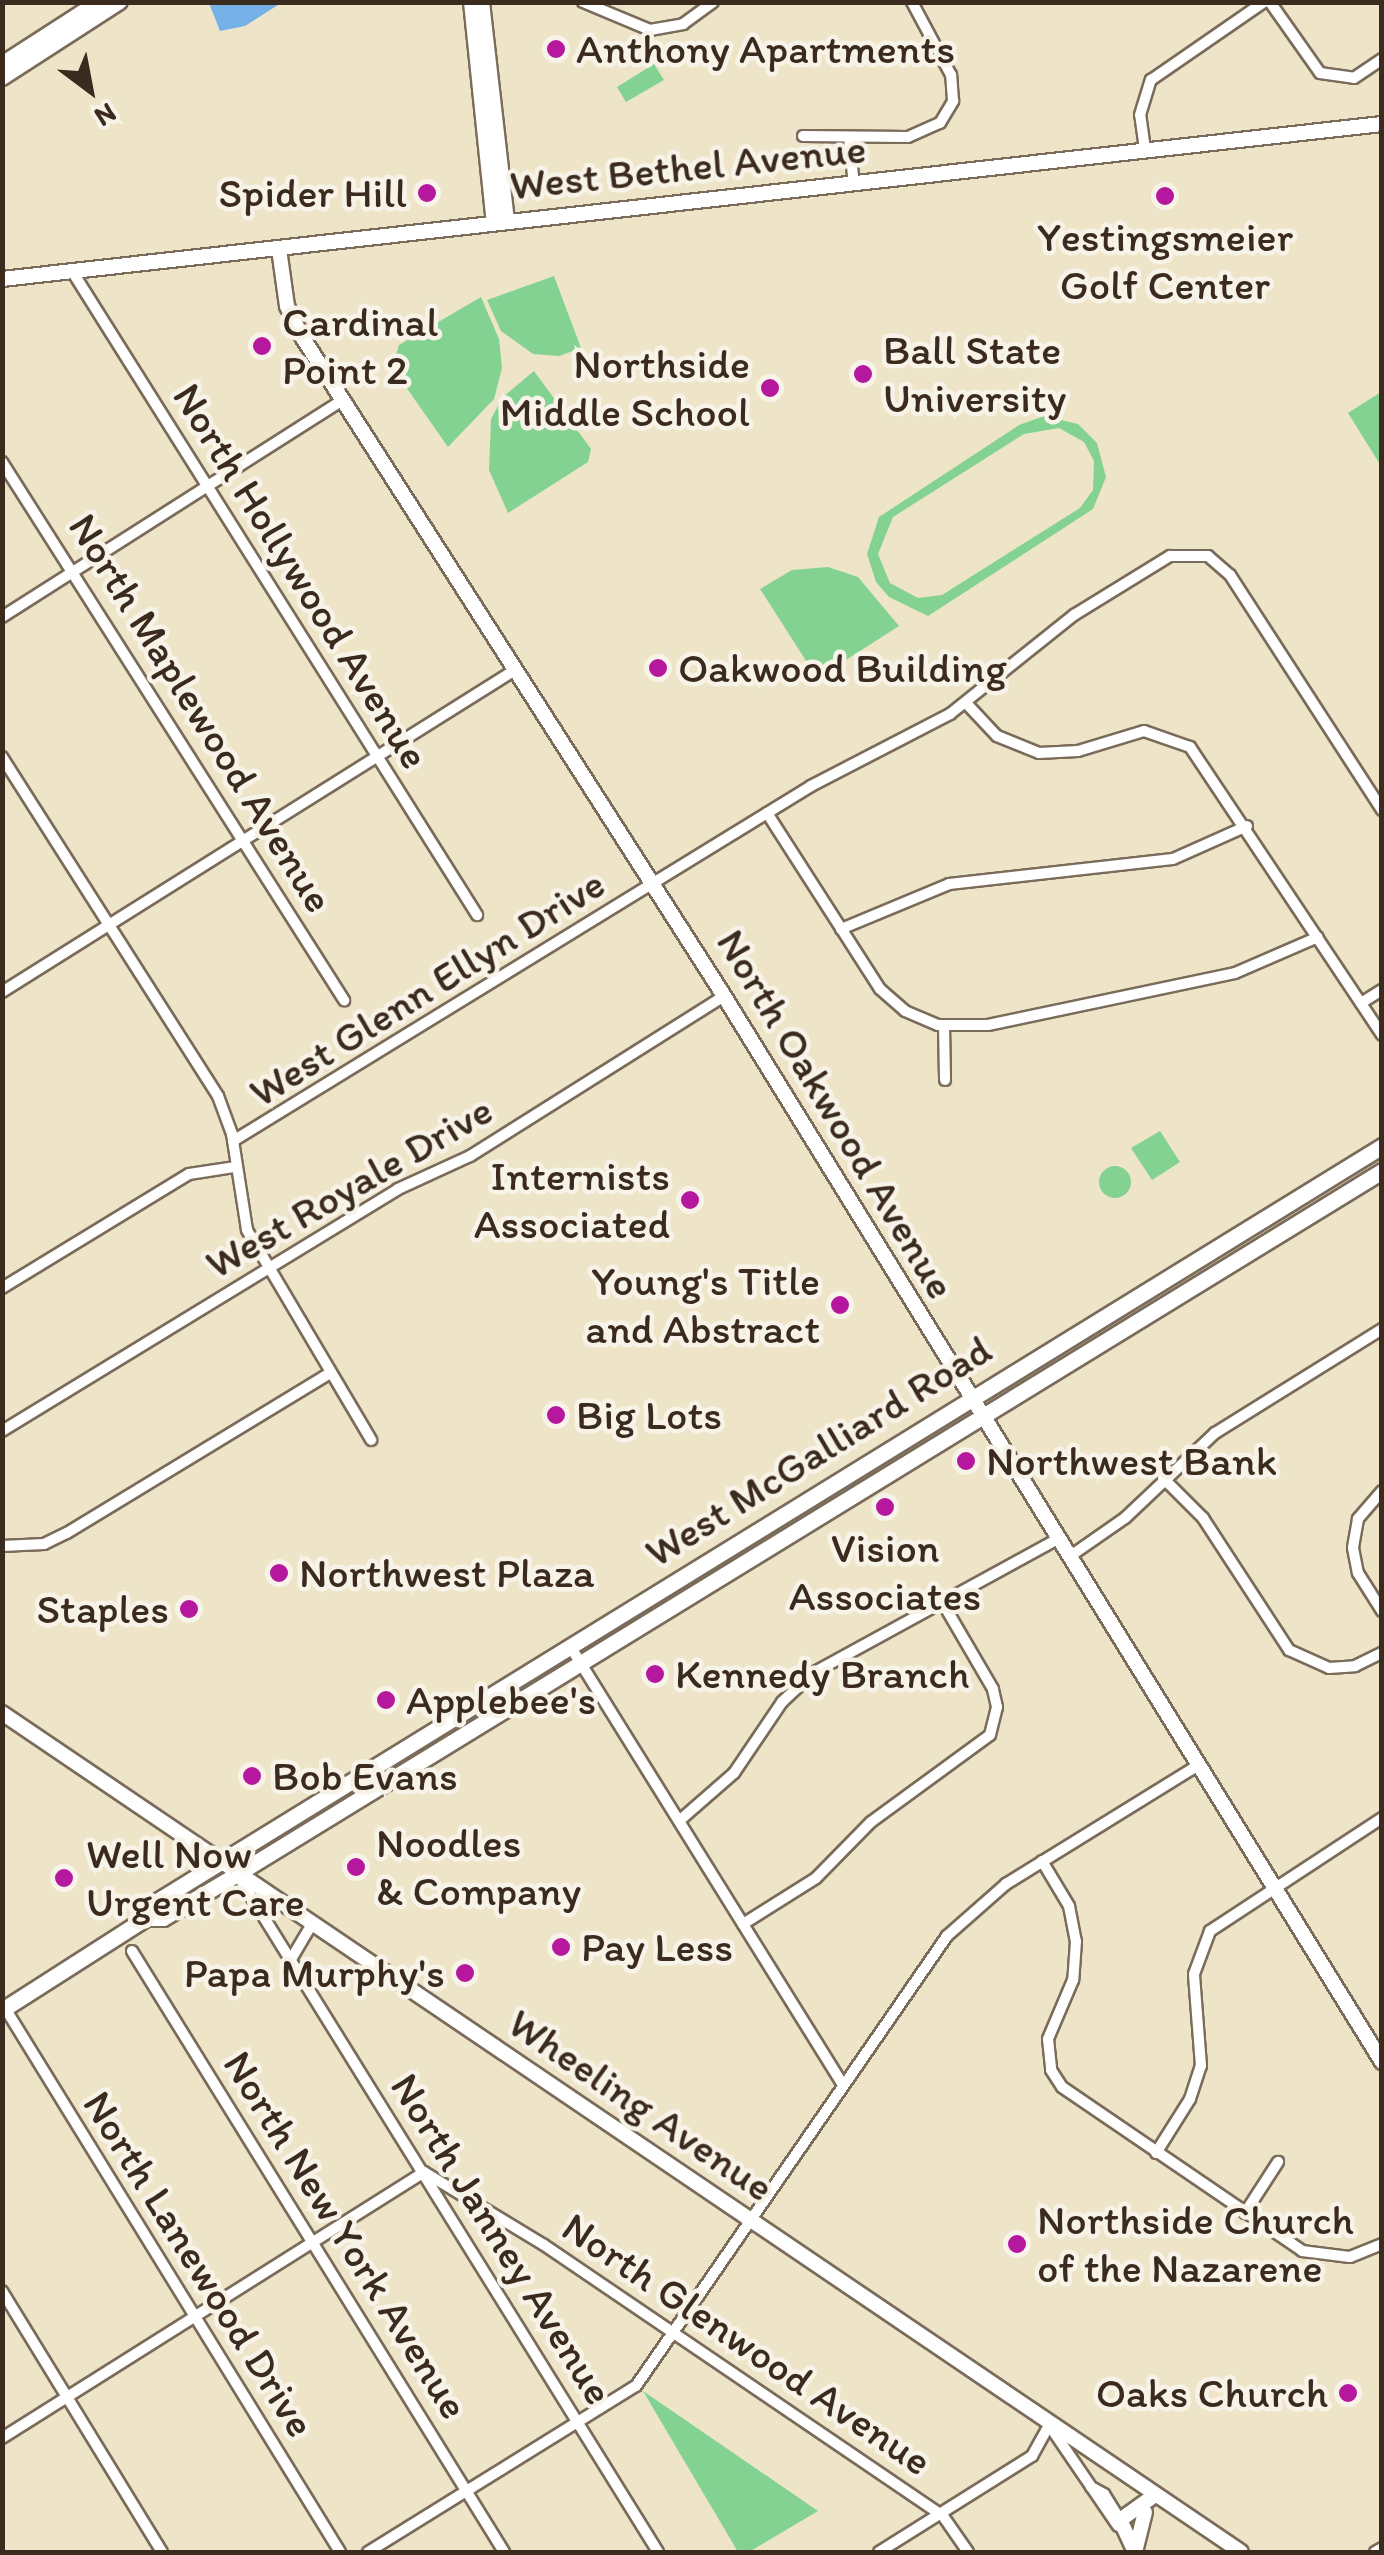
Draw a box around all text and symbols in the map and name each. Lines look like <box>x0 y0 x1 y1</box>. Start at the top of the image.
place label: Anthony Apartments <box>576 24 954 74</box>
marker: Anthony Apartments <box>545 38 567 60</box>
north arrow <box>40 40 140 140</box>
text: N <box>89 96 123 135</box>
street label: West Bethel Avenue <box>509 123 867 211</box>
place label: Spider Hill <box>218 168 407 218</box>
marker: Spider Hill <box>416 182 438 204</box>
marker: Yestingsmeier Golf Center <box>1154 185 1176 207</box>
place label: Yestingsmeier Golf Center <box>1037 212 1293 310</box>
place label: Cardinal Point 2 <box>282 297 438 396</box>
place label: Ball State University <box>883 325 1066 424</box>
marker: Cardinal Point 2 <box>251 335 273 357</box>
place label: Northside Middle School <box>500 339 750 438</box>
marker: Ball State University <box>852 363 874 385</box>
street label: North Hollywood Avenue <box>162 375 440 777</box>
marker: Northside Middle School <box>759 377 781 399</box>
street label: North Maplewood Avenue <box>58 505 344 921</box>
place label: Oakwood Building <box>678 643 1007 693</box>
marker: Oakwood Building <box>647 657 669 679</box>
street label: West Glenn Ellyn Drive <box>240 858 614 1118</box>
street label: North Oakwood Avenue <box>706 920 966 1308</box>
street label: West Royale Drive <box>197 1085 501 1289</box>
place label: Internists Associated <box>474 1151 670 1250</box>
marker: Internists Associated <box>679 1189 701 1211</box>
place label: Young's Title and Abstract <box>586 1256 820 1354</box>
marker: Young's Title and Abstract <box>829 1294 851 1316</box>
street label: West McGalliard Road <box>636 1324 1000 1578</box>
place label: Big Lots <box>576 1390 722 1440</box>
marker: Big Lots <box>545 1404 567 1426</box>
place label: Northwest Bank <box>986 1436 1277 1486</box>
marker: Northwest Bank <box>955 1450 977 1472</box>
marker: Vision Associates <box>874 1496 896 1518</box>
place label: Vision Associates <box>789 1523 981 1622</box>
place label: Northwest Plaza <box>299 1548 594 1598</box>
marker: Northwest Plaza <box>268 1562 290 1584</box>
place label: Staples <box>36 1584 169 1634</box>
marker: Staples <box>178 1598 200 1620</box>
place label: Kennedy Branch <box>675 1649 970 1699</box>
marker: Kennedy Branch <box>644 1663 666 1685</box>
place label: Applebee's <box>406 1675 596 1725</box>
marker: Applebee's <box>375 1689 397 1711</box>
place label: Bob Evans <box>272 1751 457 1801</box>
marker: Bob Evans <box>241 1765 263 1787</box>
place label: Noodles & Company <box>376 1818 581 1916</box>
place label: Well Now Urgent Care <box>86 1829 306 1928</box>
marker: Noodles & Company <box>345 1856 367 1878</box>
marker: Well Now Urgent Care <box>51 1865 77 1891</box>
place label: Pay Less <box>581 1922 733 1972</box>
marker: Pay Less <box>550 1936 572 1958</box>
place label: Papa Murphy's <box>186 1948 445 1998</box>
marker: Papa Murphy's <box>454 1962 476 1984</box>
street label: Wheeling Avenue <box>500 1998 782 2212</box>
street label: North New York Avenue <box>213 2043 479 2427</box>
street label: North Janney Avenue <box>379 2064 625 2414</box>
street label: North Lanewood Drive <box>72 2081 326 2447</box>
place label: Northside Church of the Nazarene <box>1037 2195 1354 2294</box>
street label: North Glenwood Avenue <box>554 2202 940 2486</box>
marker: Northside Church of the Nazarene <box>1006 2233 1028 2255</box>
place label: Oaks Church <box>1095 2368 1328 2418</box>
marker: Oaks Church <box>1337 2382 1359 2404</box>

